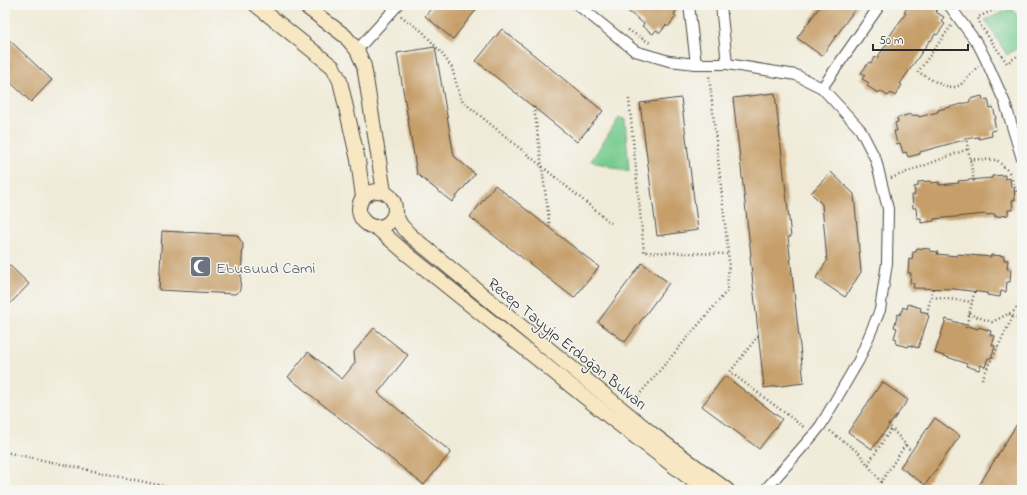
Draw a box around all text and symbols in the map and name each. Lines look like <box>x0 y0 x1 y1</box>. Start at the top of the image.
scale bar <box>873 26 968 52</box>
text: 50 m <box>879 32 903 50</box>
mosque icon: Ebusuud Cami <box>188 254 214 280</box>
place label: Ebusuud Cami <box>216 257 315 281</box>
street label: Recep Tayyip Erdoğan Bulvarı <box>482 273 652 417</box>

